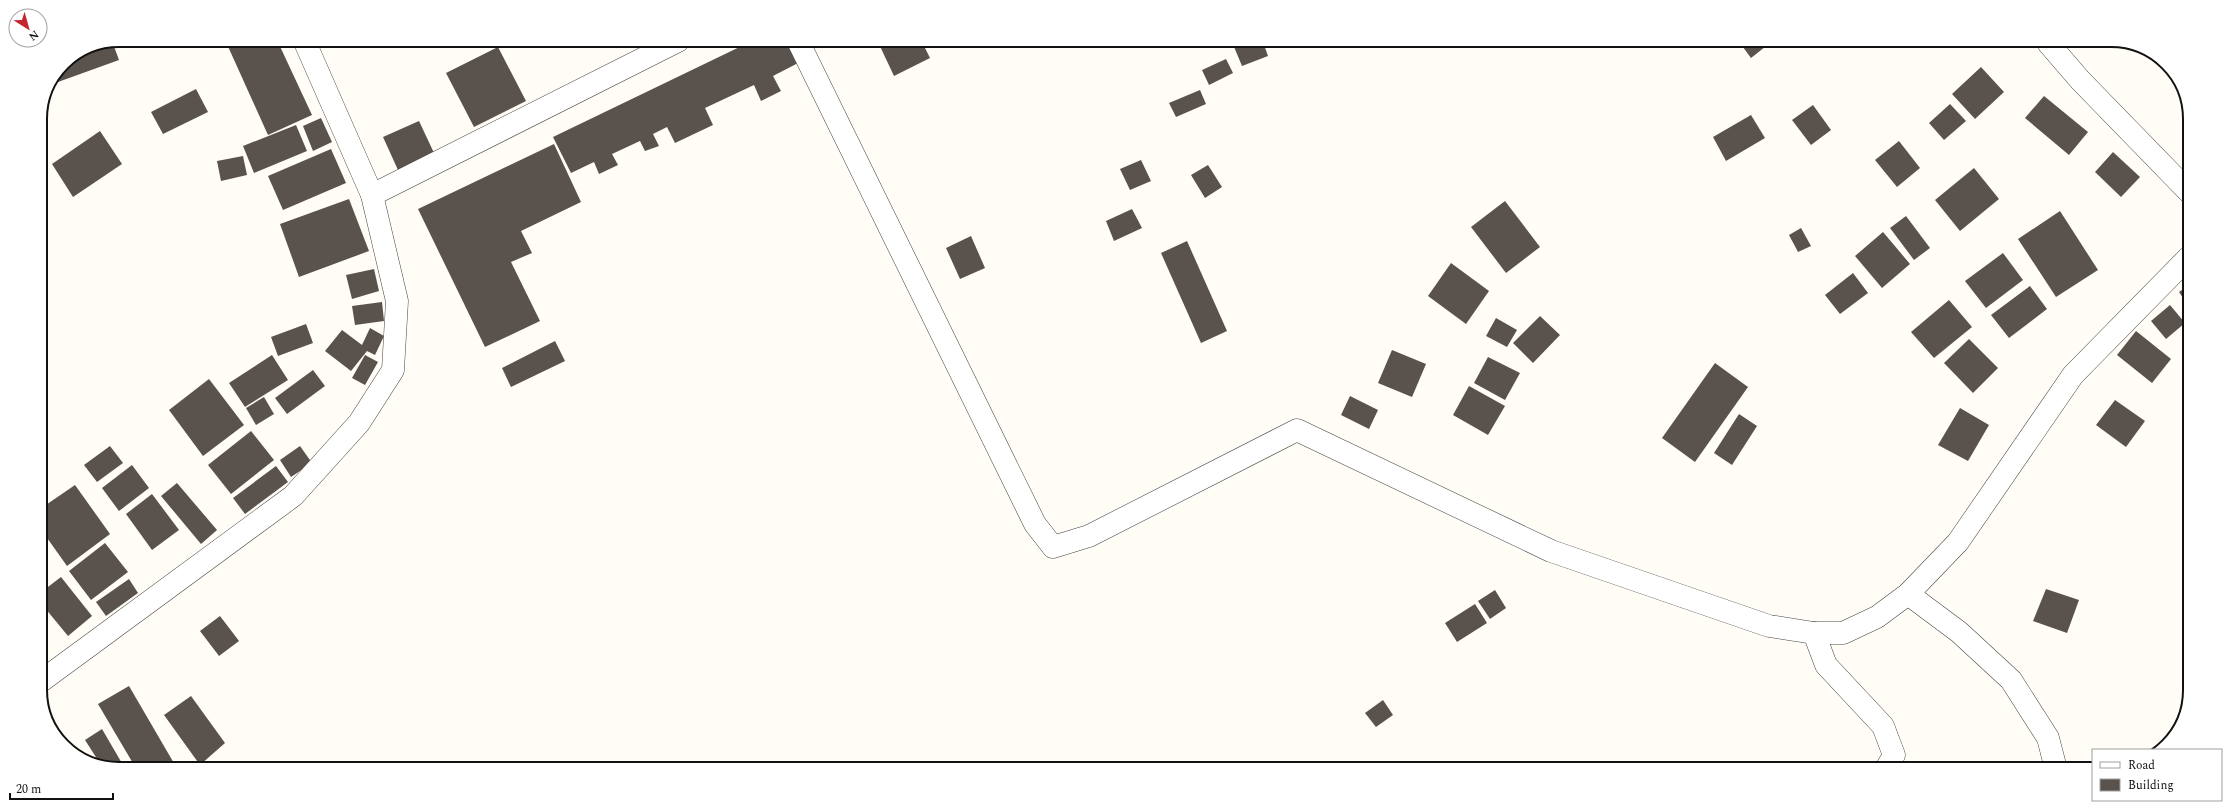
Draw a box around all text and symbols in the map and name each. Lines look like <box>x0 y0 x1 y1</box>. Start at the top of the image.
north arrow <box>8 8 48 48</box>
text: N <box>25 26 42 45</box>
legend <box>2092 749 2222 801</box>
text: Road <box>2128 756 2155 775</box>
scale bar <box>10 775 113 801</box>
text: Building <box>2128 776 2174 795</box>
text: 20 m <box>16 780 41 799</box>

